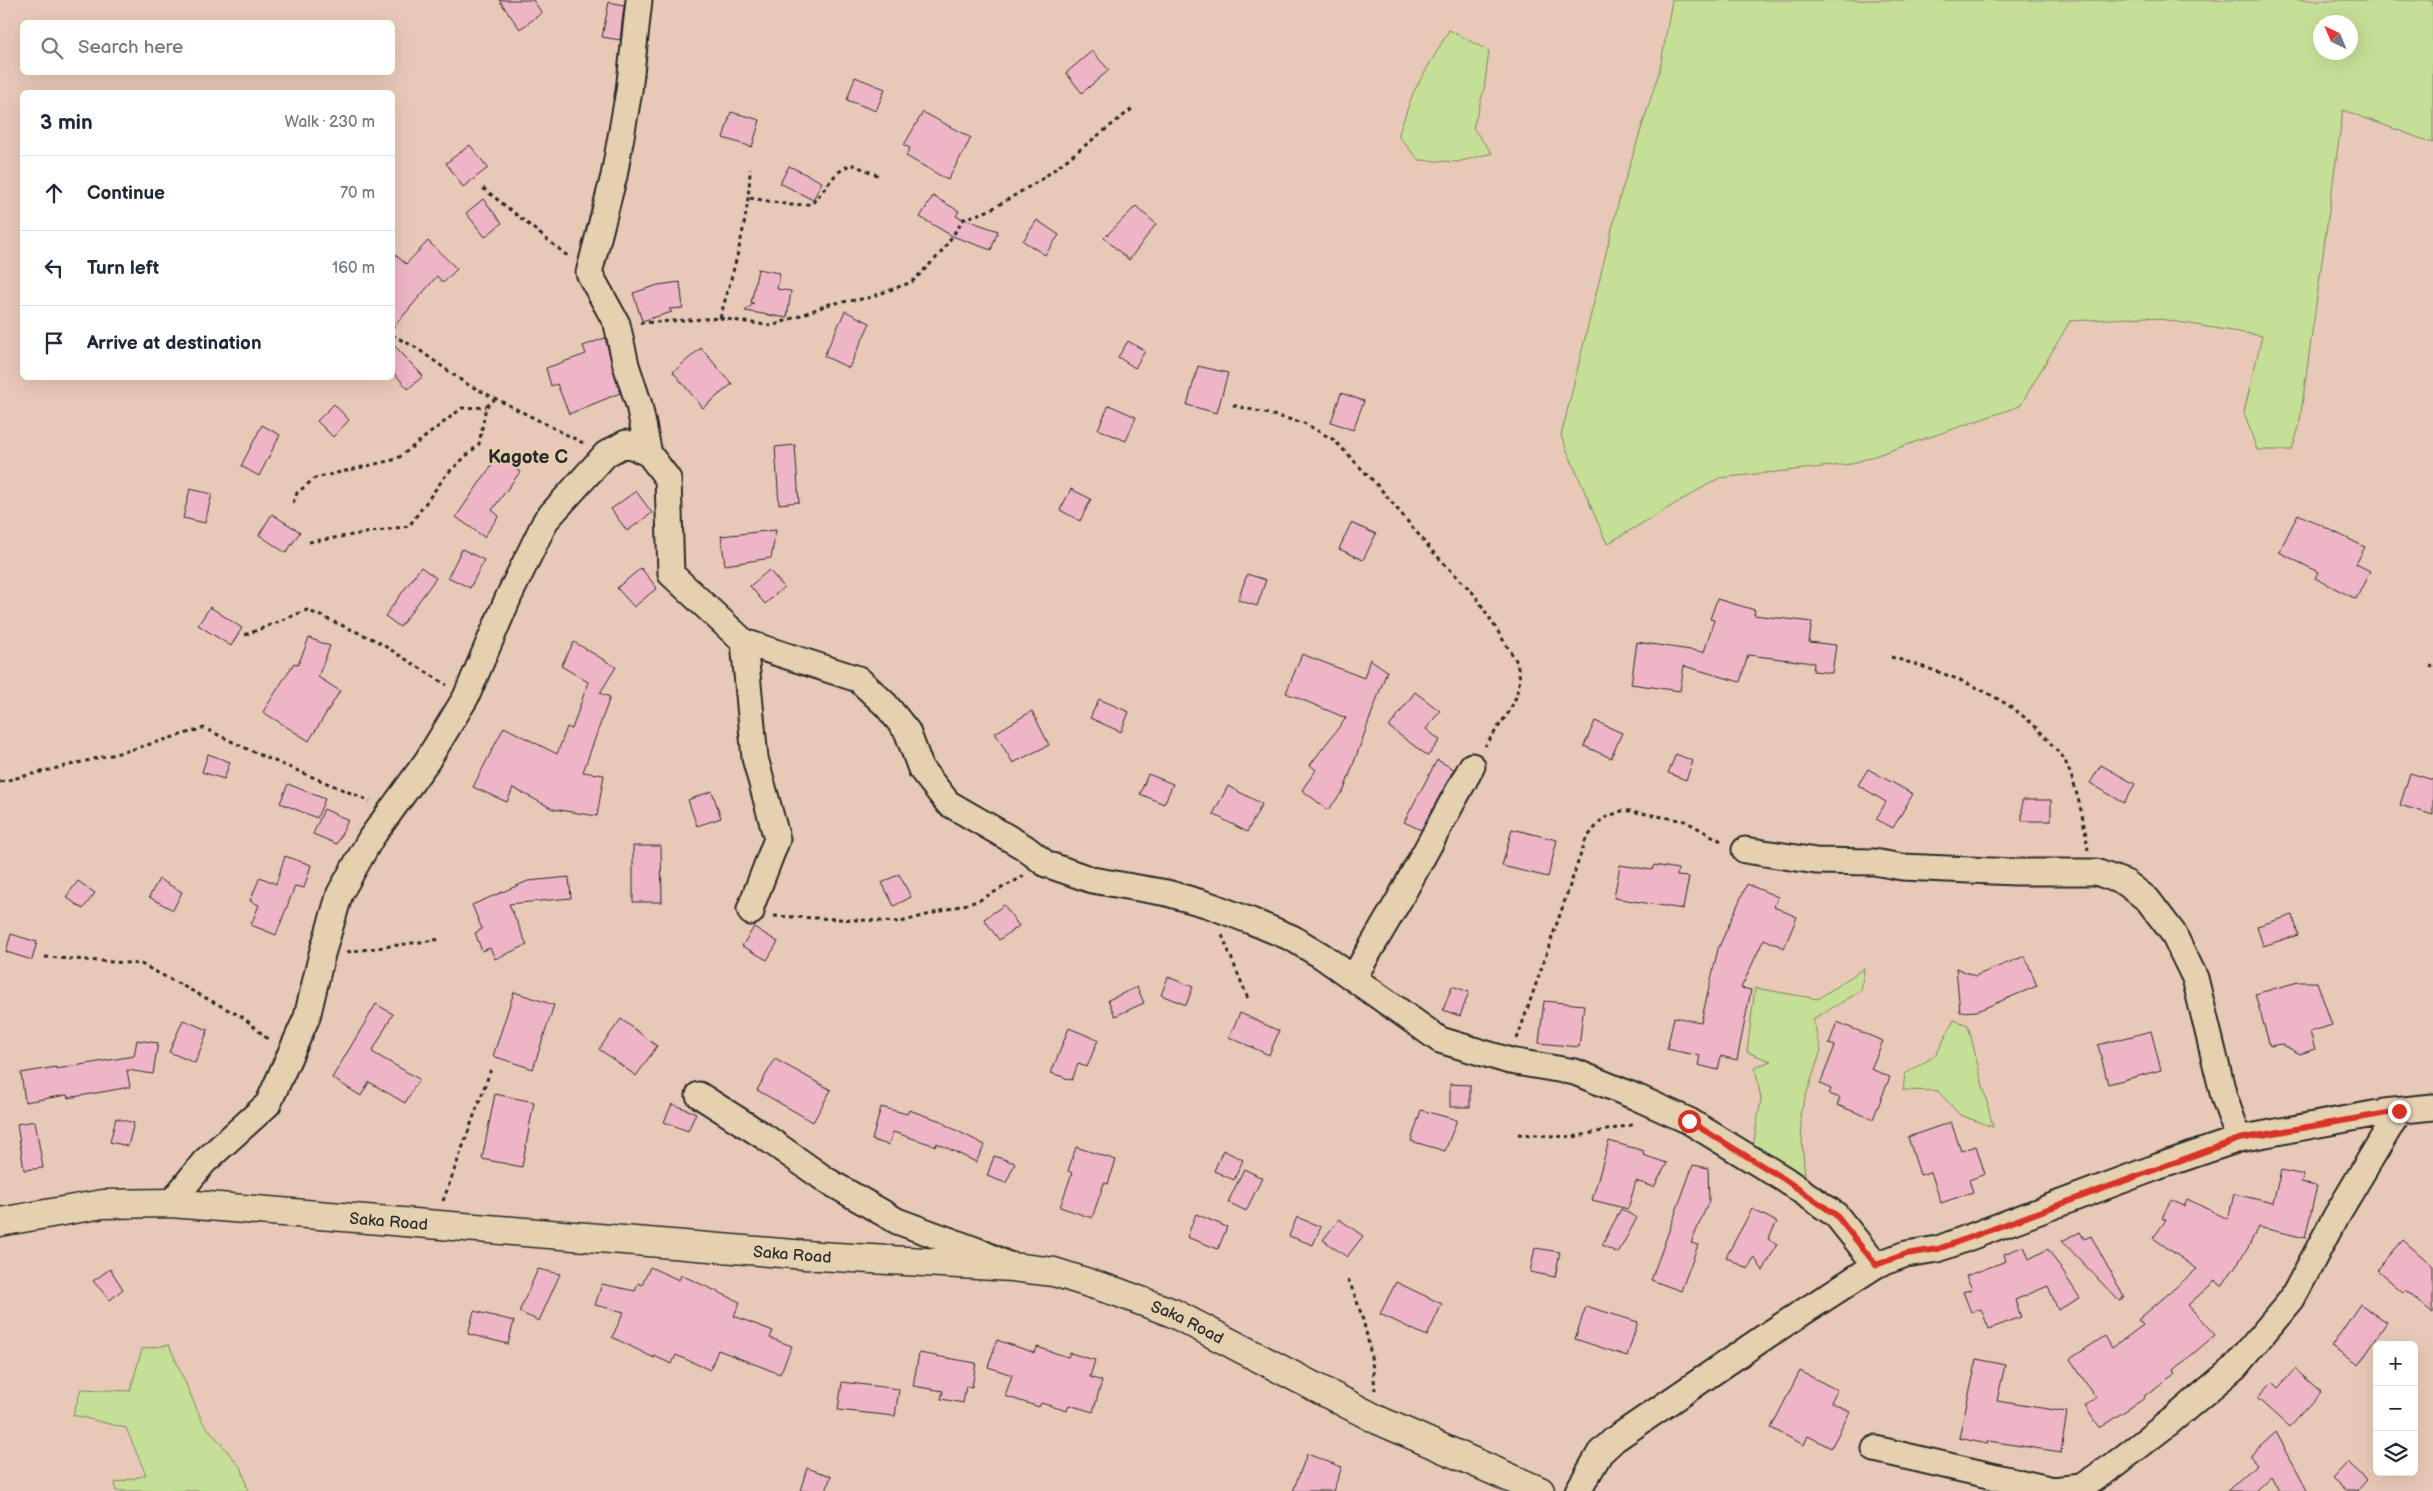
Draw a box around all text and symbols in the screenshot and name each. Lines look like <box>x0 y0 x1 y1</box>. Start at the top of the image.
north arrow <box>2313 15 2358 60</box>
search box <box>20 20 395 75</box>
icon: search <box>38 34 66 62</box>
text: Search here <box>78 36 183 59</box>
text: 3 min <box>40 110 93 135</box>
text: Walk · 230 m <box>285 113 375 132</box>
icon: ahead <box>40 179 68 207</box>
text: Continue <box>87 182 165 205</box>
text: 70 m <box>340 184 375 203</box>
icon: left <box>40 254 68 282</box>
text: Turn left <box>87 257 159 280</box>
text: 160 m <box>332 259 375 278</box>
icon: arrive <box>40 329 68 357</box>
text: Arrive at destination <box>87 332 262 355</box>
district label: Kagote C <box>488 446 568 469</box>
route end <box>2388 1100 2411 1123</box>
route start <box>1678 1110 1701 1133</box>
street label: Saka Road <box>349 1210 428 1235</box>
street label: Saka Road <box>752 1243 832 1268</box>
street label: Saka Road <box>1148 1298 1226 1349</box>
map controls <box>2373 1341 2418 1476</box>
button: + <box>2373 1341 2418 1386</box>
button: − <box>2373 1386 2418 1431</box>
button: layers <box>2373 1431 2418 1476</box>

